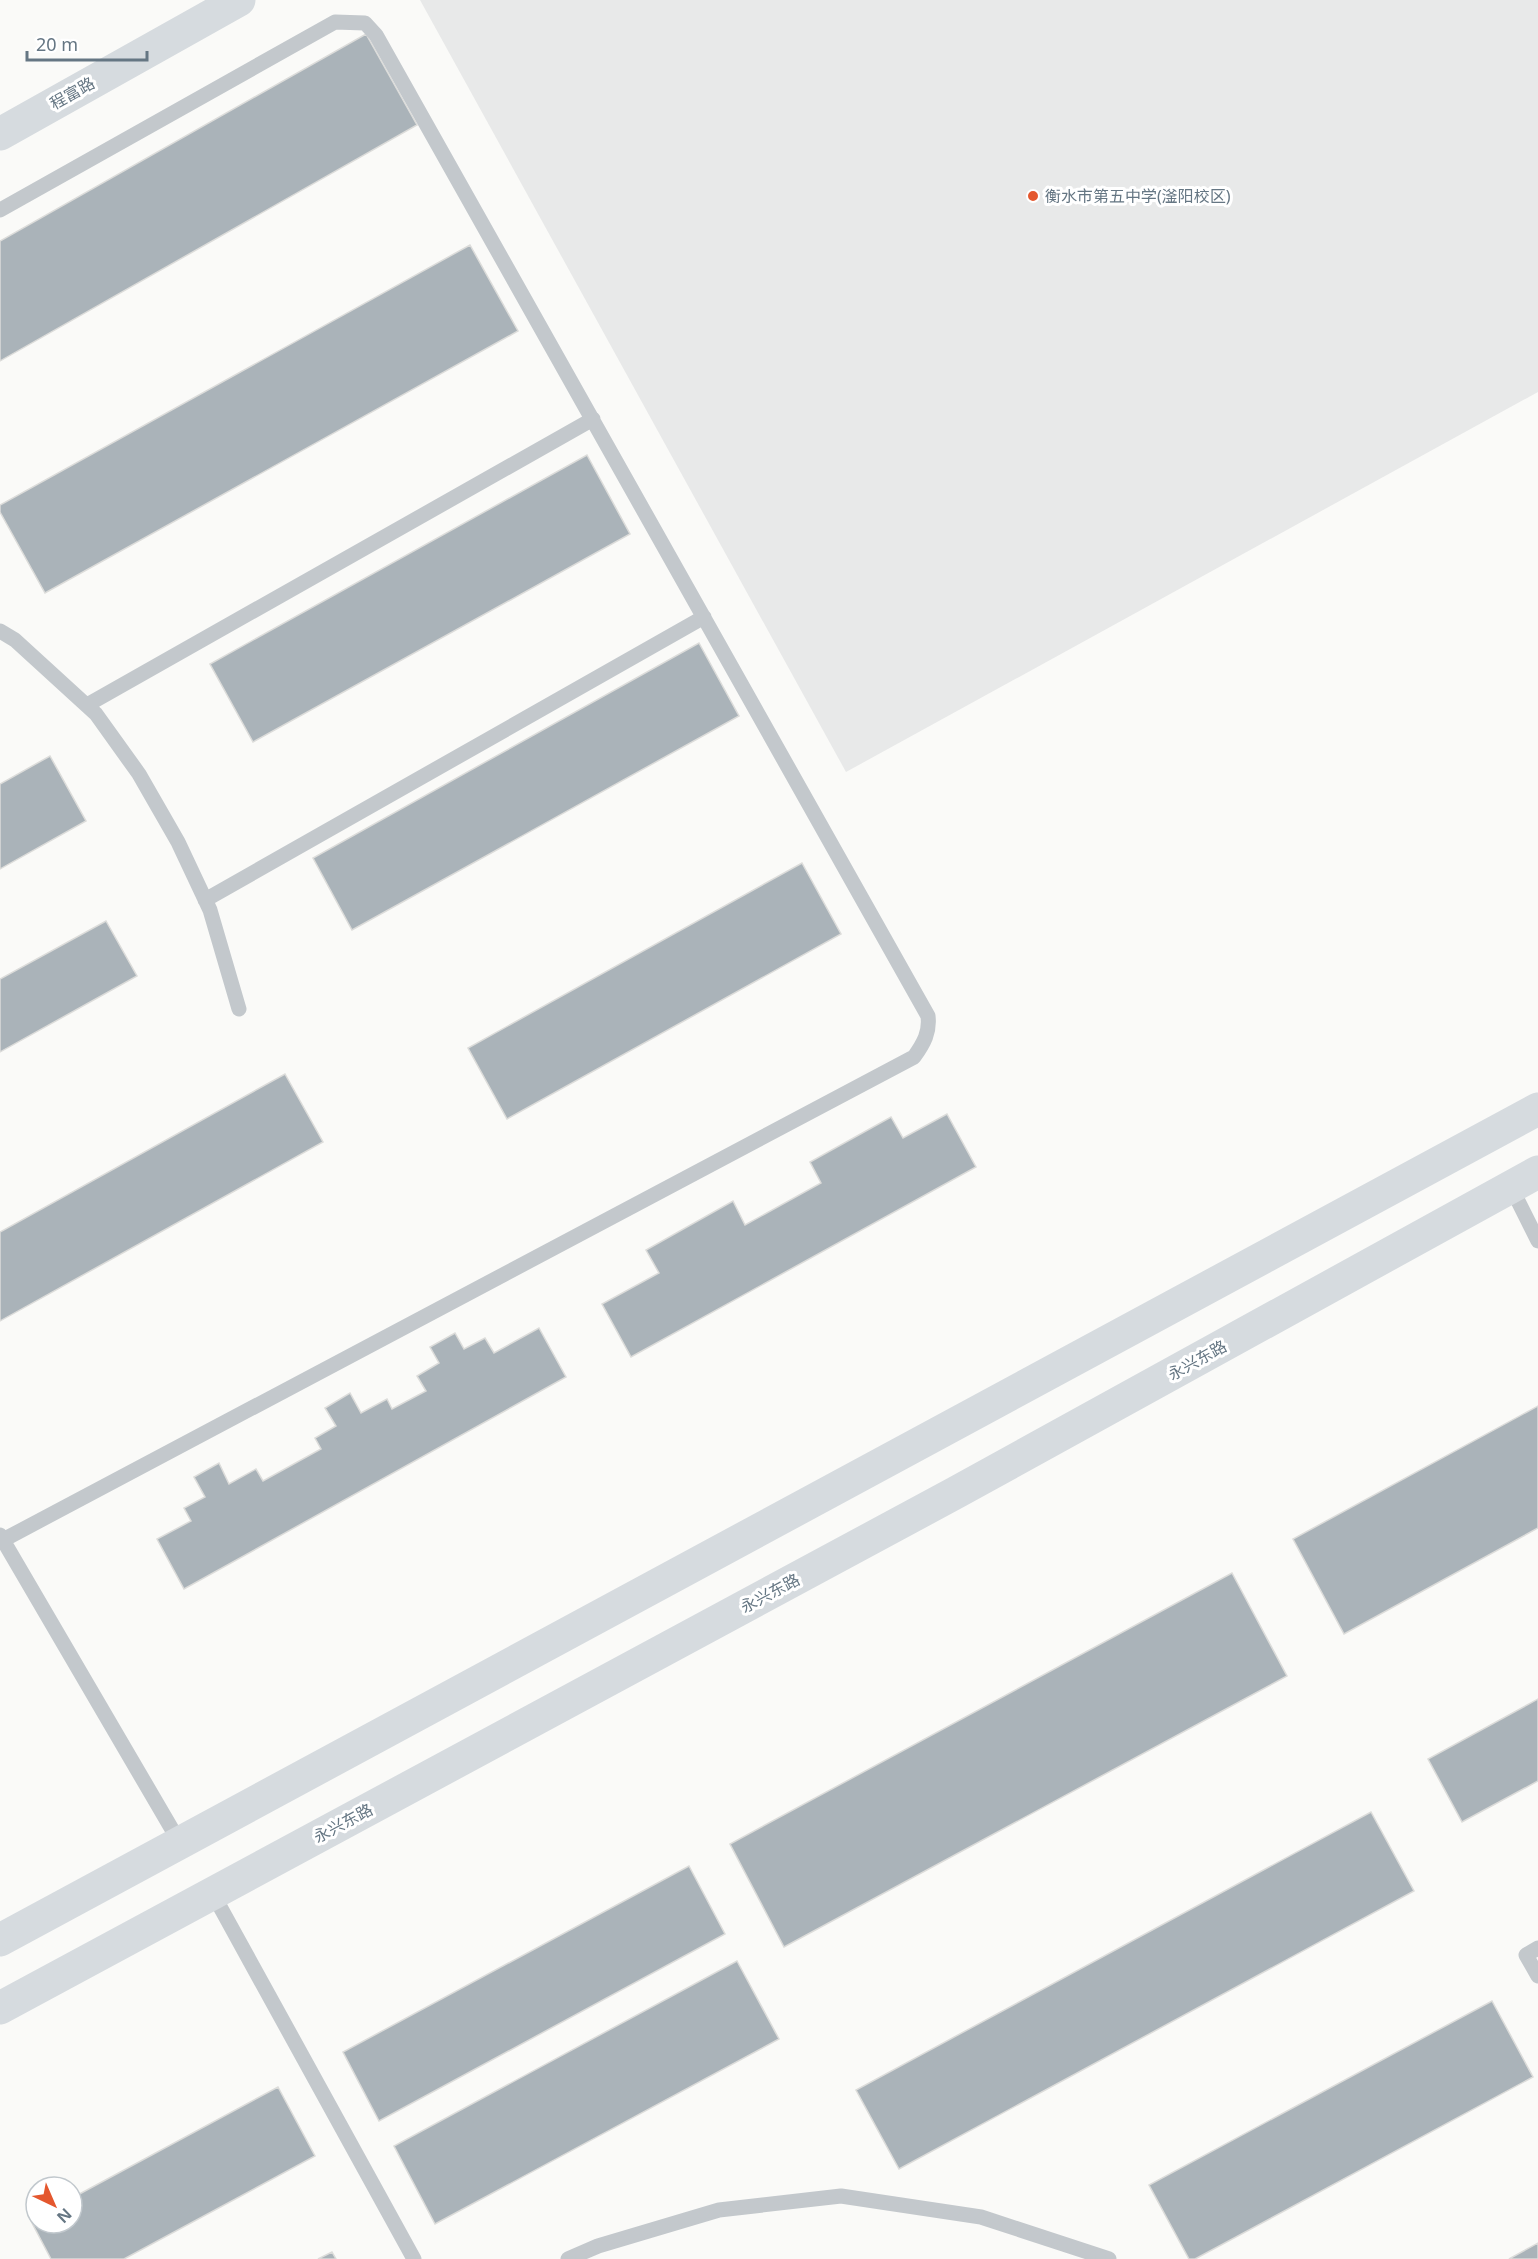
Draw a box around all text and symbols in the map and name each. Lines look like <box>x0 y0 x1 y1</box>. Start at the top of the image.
scale bar <box>27 24 147 62</box>
text: 20 m <box>36 32 78 56</box>
street label: 程富路 <box>46 72 98 114</box>
place label: 衡水市第五中学(滏阳校区) <box>1045 185 1231 207</box>
marker: 衡水市第五中学(滏阳校区) <box>1026 189 1040 203</box>
street label: 永兴东路 <box>1164 1335 1230 1385</box>
street label: 永兴东路 <box>737 1568 803 1618</box>
street label: 永兴东路 <box>310 1798 376 1848</box>
north arrow <box>24 2175 84 2235</box>
text: N <box>52 2203 77 2228</box>

